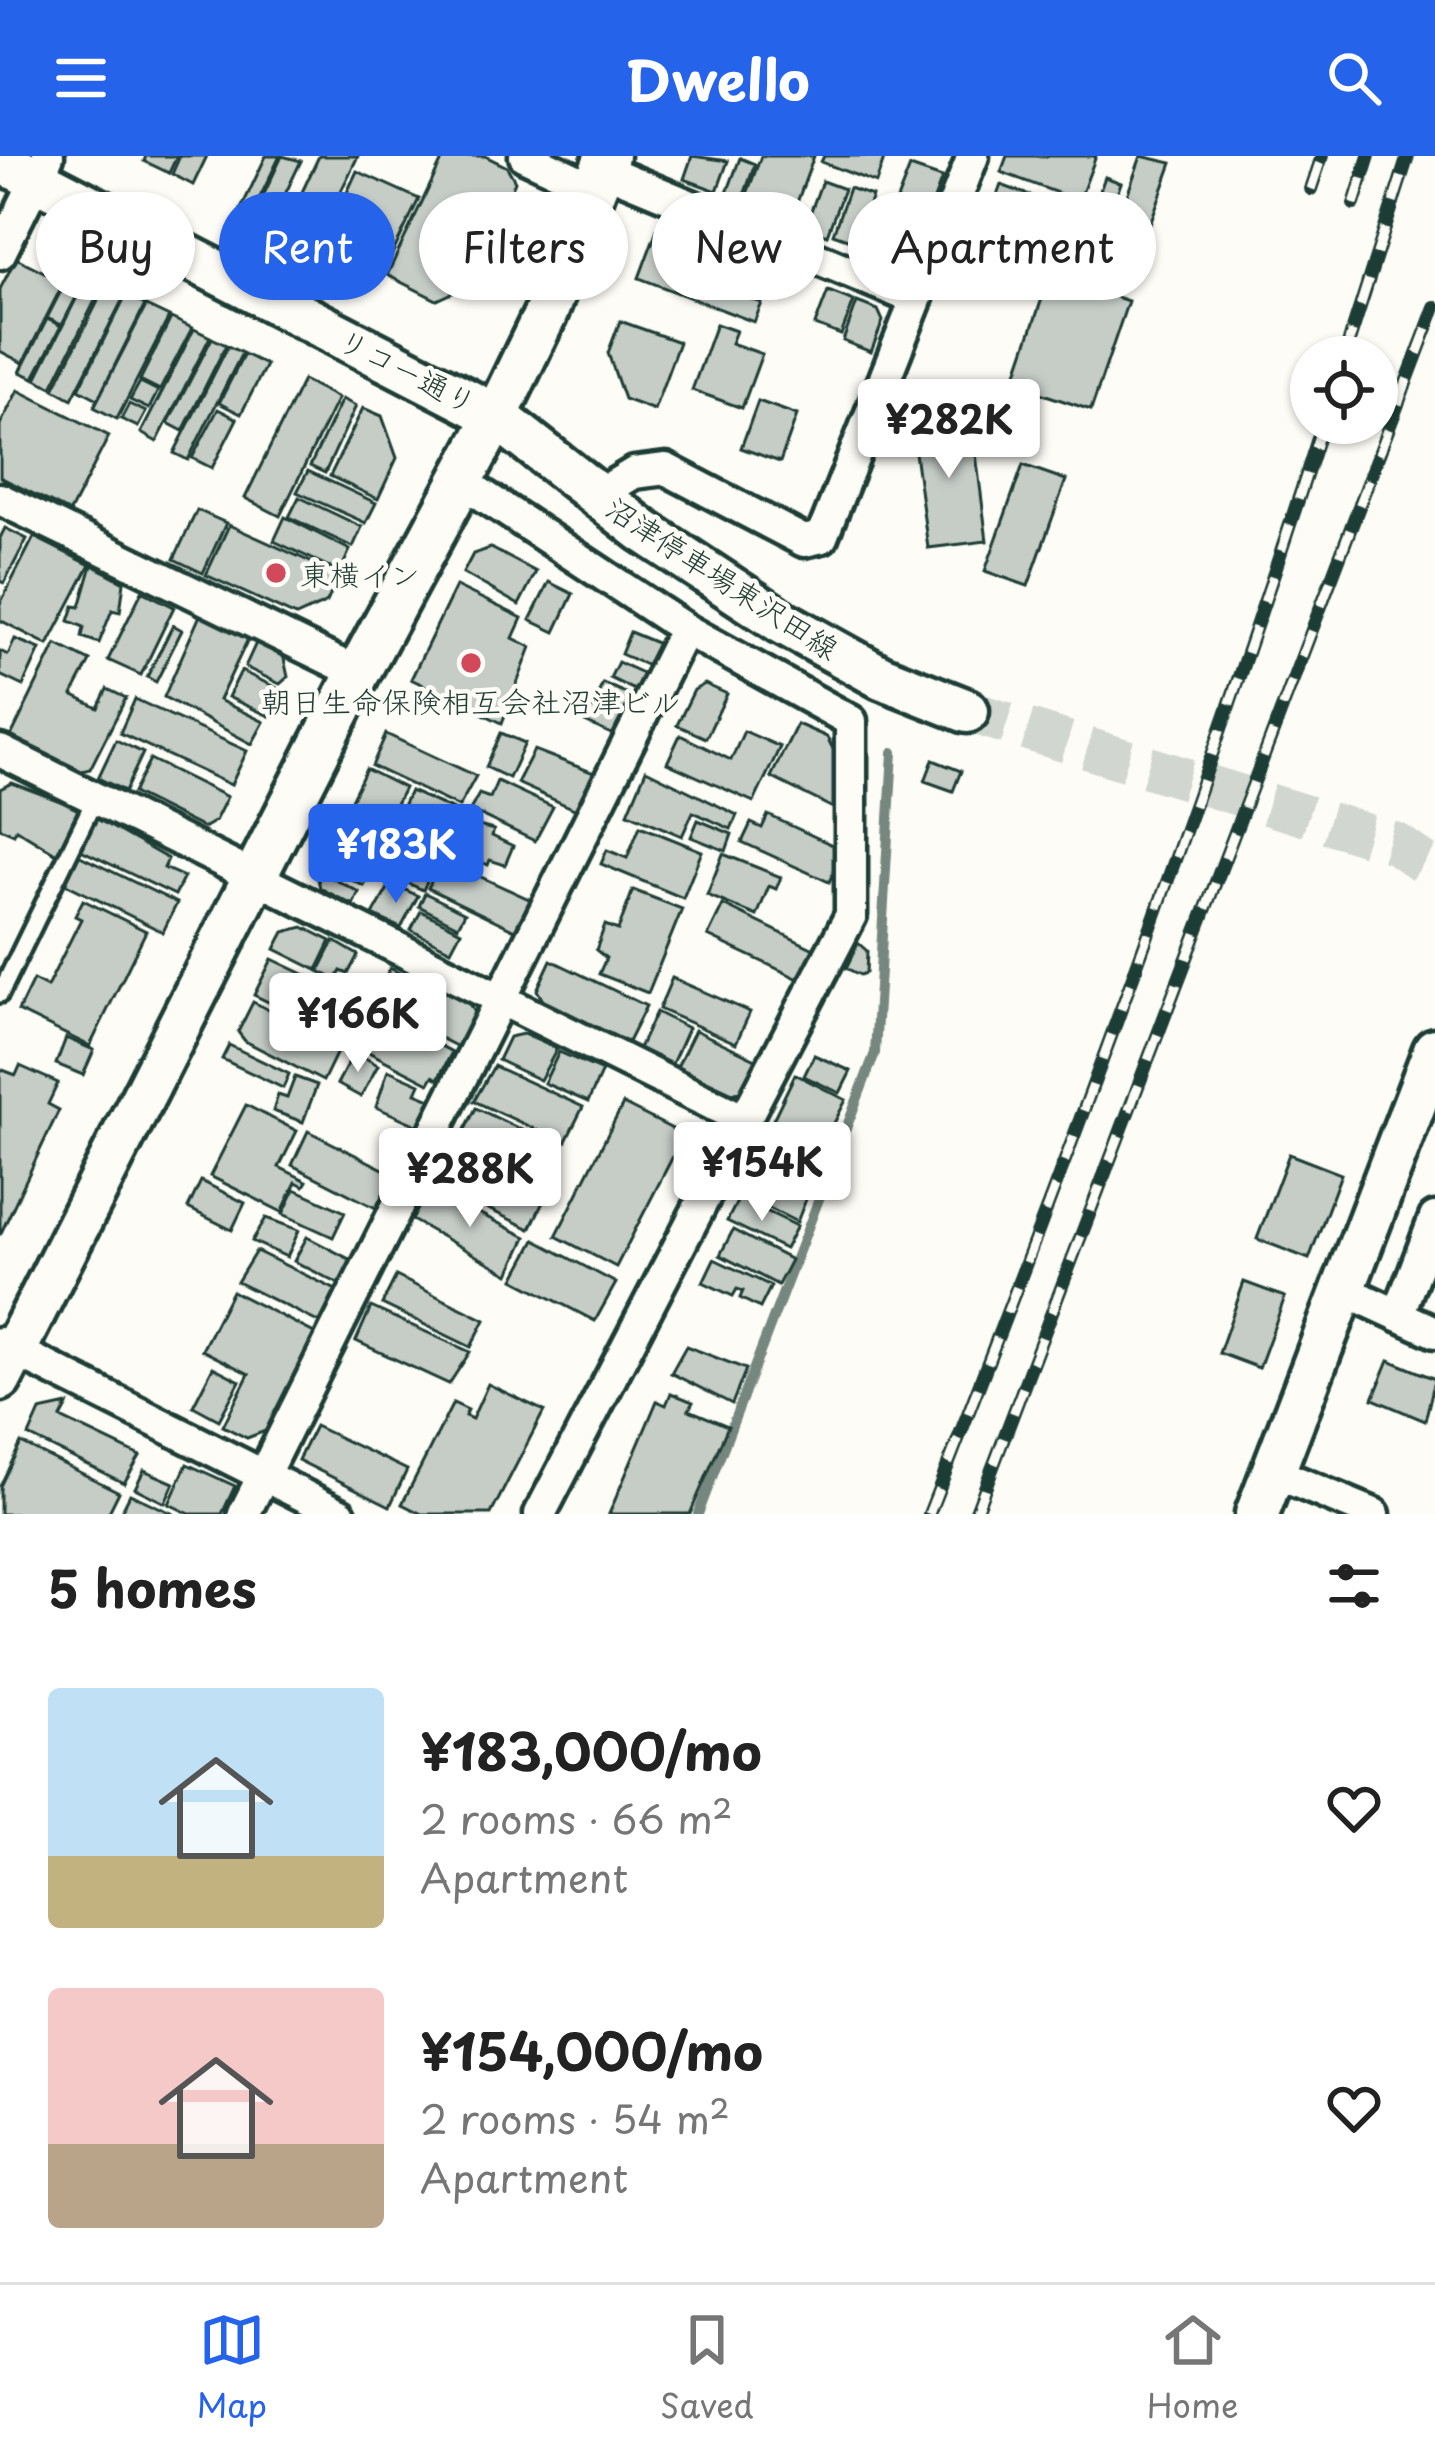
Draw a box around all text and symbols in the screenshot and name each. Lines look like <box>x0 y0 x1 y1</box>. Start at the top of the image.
text: Dwello <box>625 38 810 119</box>
icon: menu <box>48 45 114 111</box>
icon: search <box>1321 45 1387 111</box>
chip: Buy <box>36 192 195 300</box>
chip: Rent <box>219 192 395 300</box>
chip: Filters <box>419 192 628 300</box>
chip: New <box>652 192 824 300</box>
chip: Apartment <box>848 192 1156 300</box>
street label: リコー通り <box>331 316 485 424</box>
map controls <box>1290 336 1398 444</box>
button: locate <box>1290 336 1398 444</box>
pin: ¥282K <box>865 379 1033 481</box>
text: ¥282K <box>885 388 1013 447</box>
street label: 沼津停車場東沢田線 <box>598 485 848 669</box>
place label: 東横イン <box>300 551 420 596</box>
marker: 東横イン <box>263 560 289 586</box>
marker: 朝日生命保険相互会社沼津ビル <box>458 650 484 676</box>
place label: 朝日生命保険相互会社沼津ビル <box>261 678 681 723</box>
pin: ¥183K <box>312 804 480 906</box>
text: ¥183K <box>335 813 457 872</box>
pin: ¥166K <box>274 973 442 1075</box>
text: ¥166K <box>296 982 420 1041</box>
pin: ¥154K <box>678 1122 846 1224</box>
pin: ¥288K <box>386 1128 554 1230</box>
text: ¥154K <box>701 1131 823 1190</box>
text: ¥288K <box>406 1137 534 1196</box>
text: 5 homes <box>48 1548 257 1625</box>
icon: filters <box>1321 1553 1387 1619</box>
text: ¥183,000/mo <box>420 1711 762 1788</box>
icon: home <box>144 1736 288 1880</box>
icon: heart <box>1321 1775 1387 1841</box>
text: 2 rooms · 66 m² <box>420 1788 733 1847</box>
text: Apartment <box>420 1847 628 1906</box>
text: ¥154,000/mo <box>420 2011 763 2088</box>
icon: home <box>144 2036 288 2180</box>
icon: heart <box>1321 2075 1387 2141</box>
text: 2 rooms · 54 m² <box>420 2088 730 2147</box>
text: Apartment <box>420 2147 628 2206</box>
tab: Map <box>197 2307 267 2429</box>
tab: Saved <box>660 2307 754 2429</box>
tab: Home <box>1147 2307 1238 2429</box>

